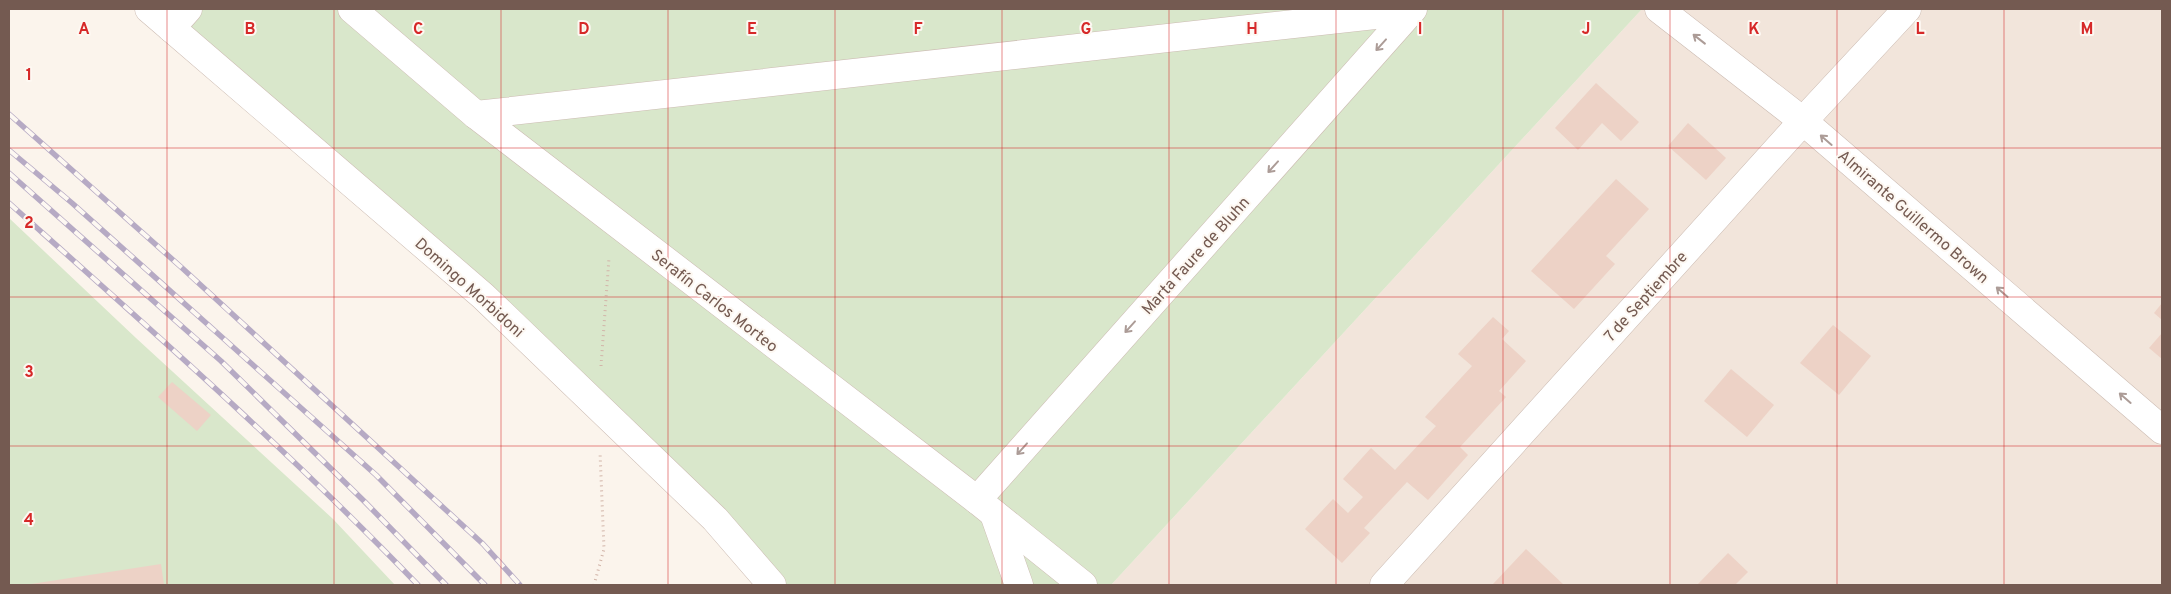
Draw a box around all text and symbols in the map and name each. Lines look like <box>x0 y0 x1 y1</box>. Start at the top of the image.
text: A <box>78 20 90 40</box>
text: B <box>244 20 256 40</box>
text: C <box>413 20 423 40</box>
text: D <box>578 20 590 40</box>
text: E <box>747 20 757 40</box>
text: F <box>913 20 923 40</box>
text: G <box>1081 20 1091 40</box>
text: H <box>1246 20 1258 40</box>
text: I <box>1418 20 1422 40</box>
text: J <box>1582 20 1590 40</box>
text: K <box>1748 20 1760 40</box>
text: L <box>1915 20 1925 40</box>
text: M <box>2081 20 2093 40</box>
one-way arrow <box>1693 34 1706 45</box>
one-way arrow <box>1375 39 1386 52</box>
text: 1 <box>26 66 32 86</box>
one-way arrow <box>1820 135 1833 146</box>
street label: Almirante Guillermo Brown <box>1833 146 1992 289</box>
one-way arrow <box>1267 160 1279 173</box>
street label: Marta Faure de Bluhn <box>1138 193 1255 320</box>
text: 2 <box>24 214 34 234</box>
street label: Domingo Morbidoni <box>410 234 527 343</box>
street label: Serafín Carlos Morteo <box>646 246 781 357</box>
street label: 7 de Septiembre <box>1601 248 1692 347</box>
one-way arrow <box>1996 286 2009 298</box>
one-way arrow <box>1124 321 1136 334</box>
text: 3 <box>24 363 34 383</box>
one-way arrow <box>2119 393 2132 404</box>
one-way arrow <box>1017 442 1028 455</box>
text: 4 <box>24 511 34 531</box>

